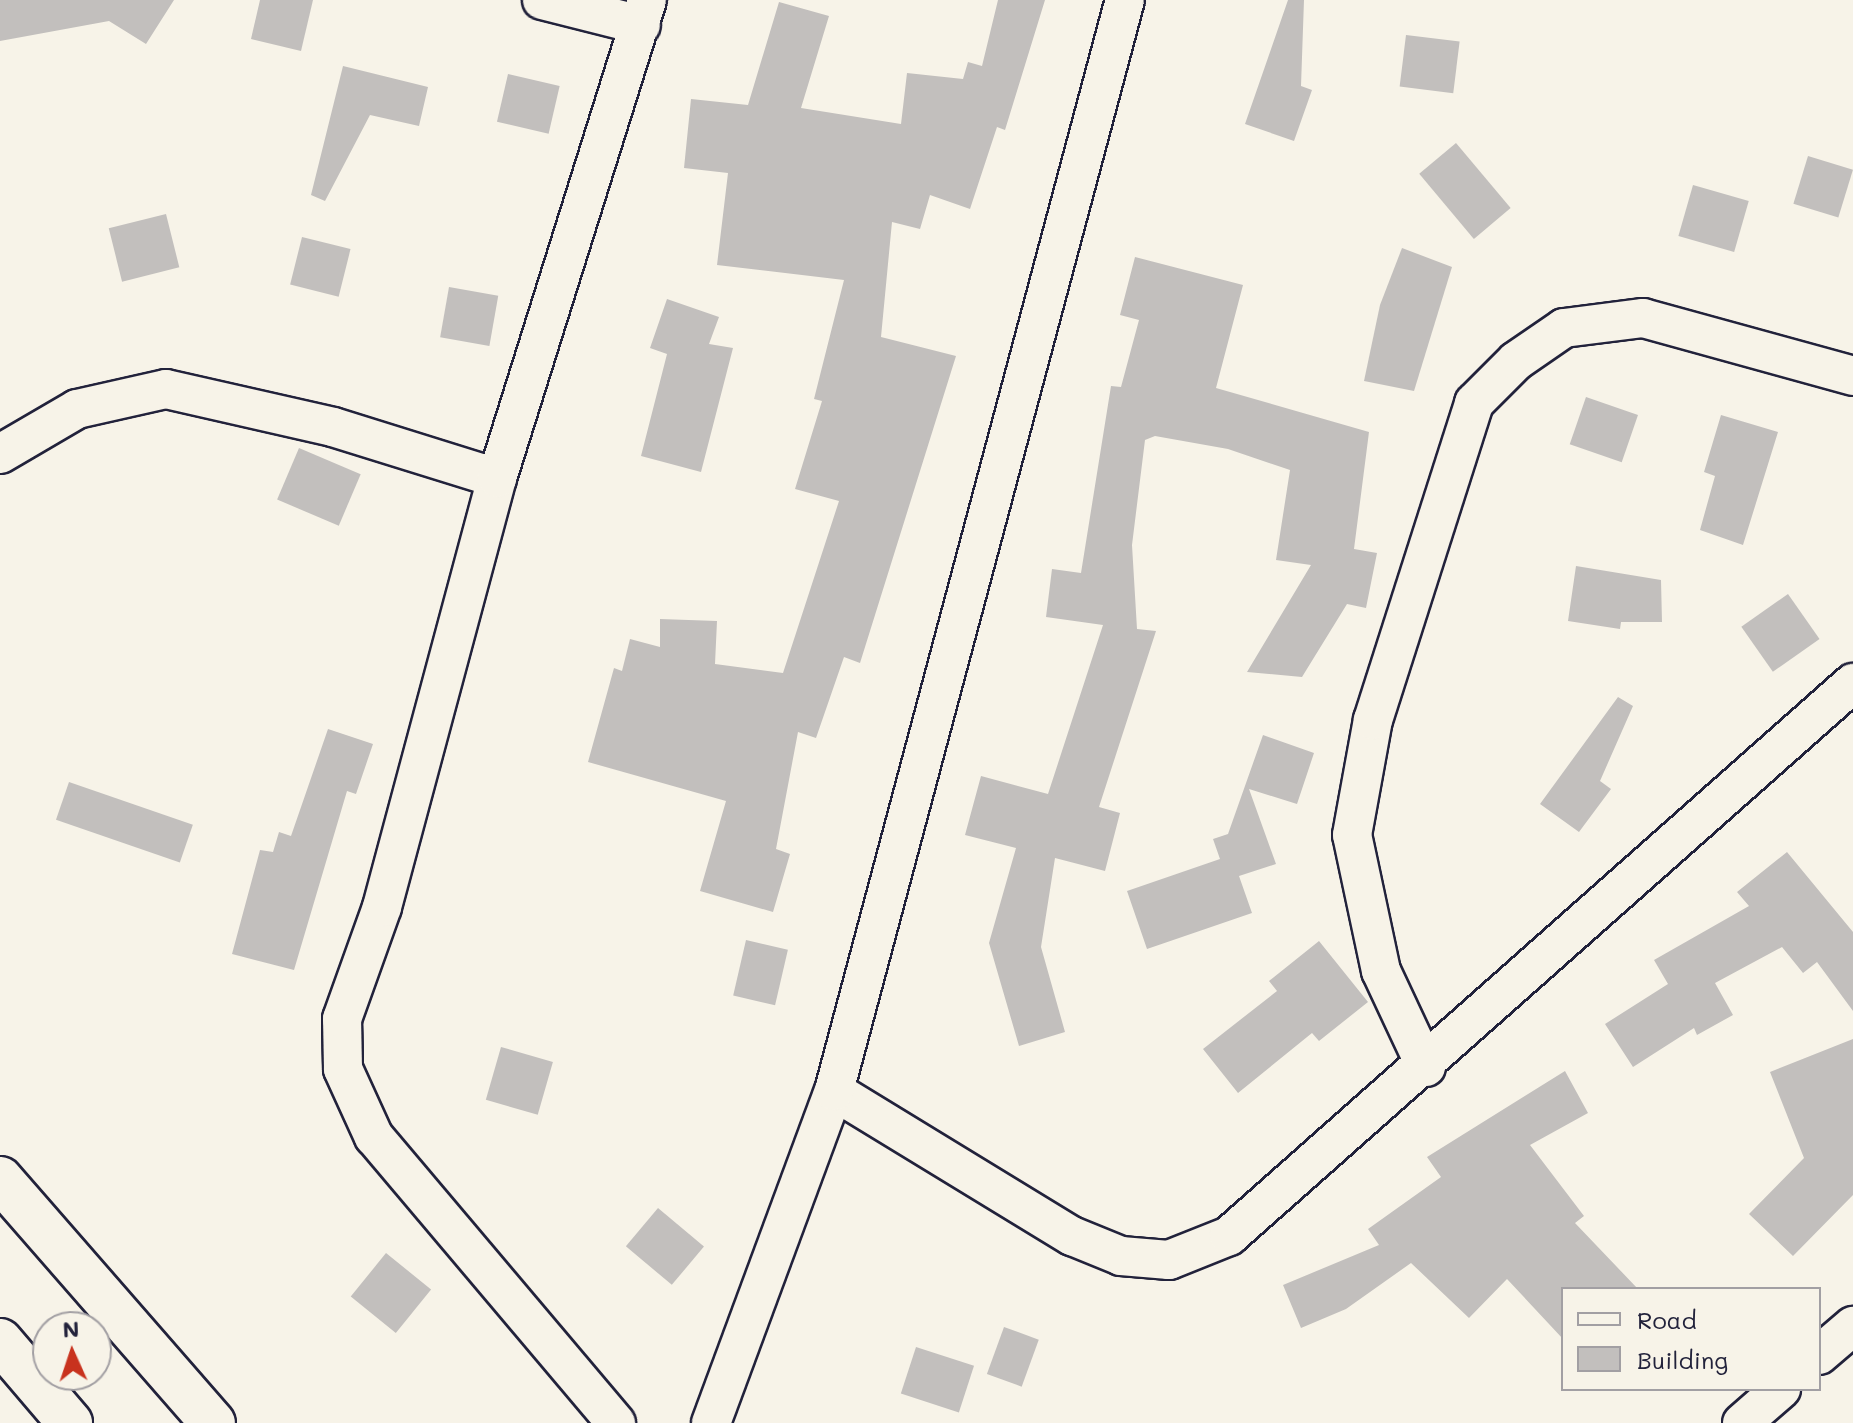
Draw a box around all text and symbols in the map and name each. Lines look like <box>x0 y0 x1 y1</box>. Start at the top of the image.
legend <box>1561 1287 1821 1391</box>
text: Road <box>1637 1304 1697 1335</box>
north arrow <box>32 1311 112 1391</box>
text: N <box>62 1314 80 1343</box>
text: Building <box>1637 1344 1728 1375</box>

